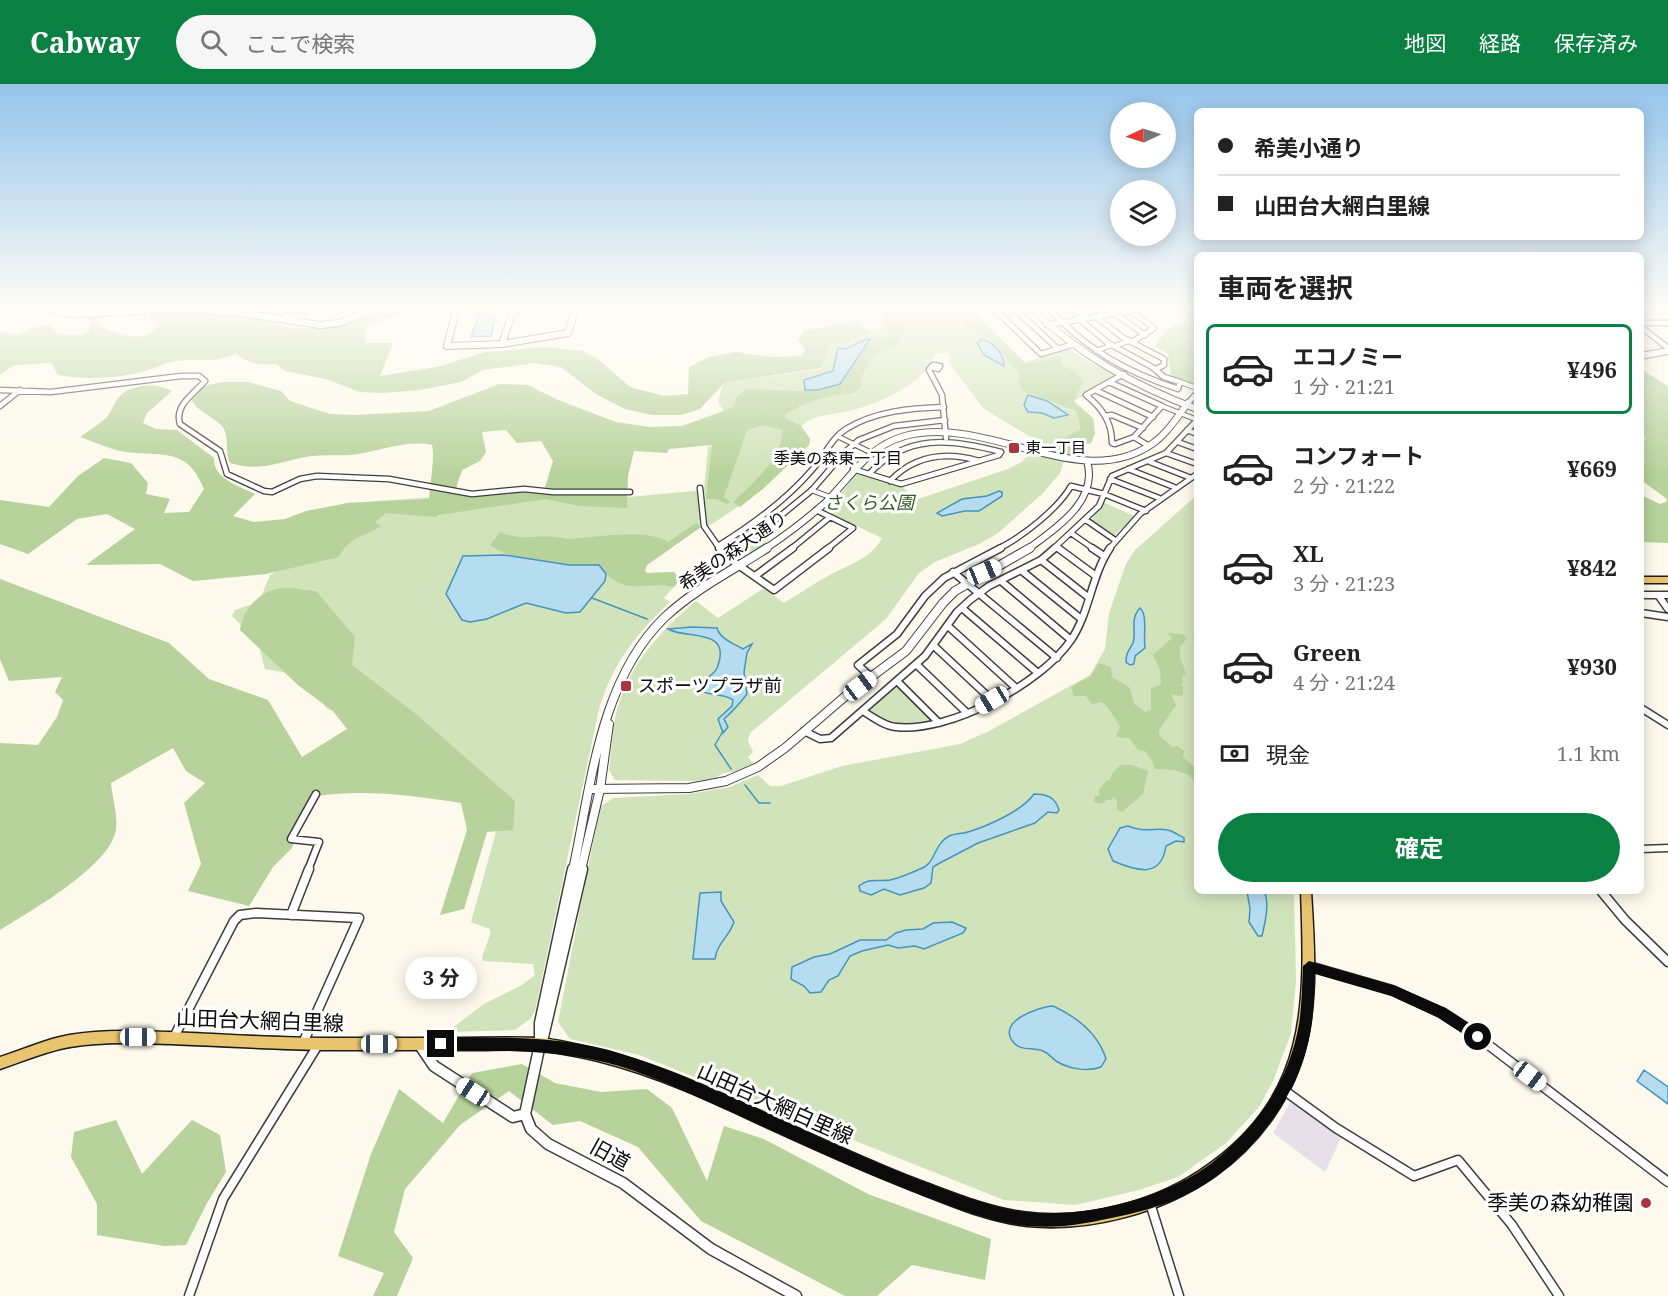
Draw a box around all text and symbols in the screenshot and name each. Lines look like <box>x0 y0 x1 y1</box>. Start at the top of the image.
search box <box>176 15 596 69</box>
text: Cabway <box>30 23 140 61</box>
icon: search <box>197 26 230 59</box>
text: ここで検索 <box>245 28 355 58</box>
text: 地図 <box>1404 29 1446 57</box>
text: 経路 <box>1479 29 1521 57</box>
text: 保存済み <box>1554 29 1638 57</box>
north arrow <box>1110 102 1176 168</box>
map controls <box>1110 102 1176 246</box>
text: 希美小通り <box>1254 132 1364 162</box>
button: layers <box>1110 180 1176 246</box>
text: 山田台大網白里線 <box>1254 190 1430 220</box>
text: 車両を選択 <box>1218 269 1353 306</box>
text: エコノミー <box>1293 341 1403 371</box>
icon: car <box>1221 342 1275 396</box>
text: ¥496 <box>1567 354 1617 384</box>
text: 1 分 · 21:21 <box>1293 373 1395 400</box>
place label: 東一丁目 <box>1026 437 1086 457</box>
text: コンフォート <box>1293 440 1424 470</box>
marker: 東一丁目 <box>1007 441 1021 455</box>
icon: car <box>1221 441 1275 495</box>
district label: 季美の森東一丁目 <box>774 447 902 469</box>
text: ¥669 <box>1567 453 1617 483</box>
text: 2 分 · 21:22 <box>1293 472 1395 499</box>
park label: さくら公園 <box>824 490 917 514</box>
street label: 希美の森大通り <box>674 505 791 595</box>
text: XL <box>1293 538 1324 568</box>
icon: car <box>1221 540 1275 594</box>
text: ¥842 <box>1567 552 1617 582</box>
car <box>964 557 1004 587</box>
text: 3 分 · 21:23 <box>1293 570 1395 597</box>
text: Green <box>1293 637 1361 667</box>
icon: car <box>1221 639 1275 693</box>
text: ¥930 <box>1567 651 1617 681</box>
car <box>840 668 880 704</box>
text: 4 分 · 21:24 <box>1293 669 1395 696</box>
place label: スポーツプラザ前 <box>638 673 782 697</box>
marker: スポーツプラザ前 <box>619 679 633 693</box>
car <box>972 683 1012 717</box>
icon: cash <box>1218 737 1251 770</box>
text: 現金 <box>1266 739 1310 769</box>
text: 1.1 km <box>1557 740 1620 767</box>
button: 確定 <box>1218 813 1620 882</box>
callout: 3 分 <box>405 957 477 999</box>
text: 3 分 <box>423 964 459 991</box>
street label: 山田台大網白里線 <box>176 1003 344 1037</box>
route start <box>1464 1023 1491 1050</box>
car <box>120 1028 156 1046</box>
route end <box>427 1030 454 1057</box>
car <box>361 1035 397 1053</box>
street label: 山田台大網白里線 <box>693 1056 858 1150</box>
car <box>1510 1058 1550 1094</box>
car <box>453 1075 493 1109</box>
street label: 旧道 <box>585 1132 636 1177</box>
place label: 季美の森幼稚園 <box>1487 1188 1634 1216</box>
marker: 季美の森幼稚園 <box>1639 1196 1653 1210</box>

